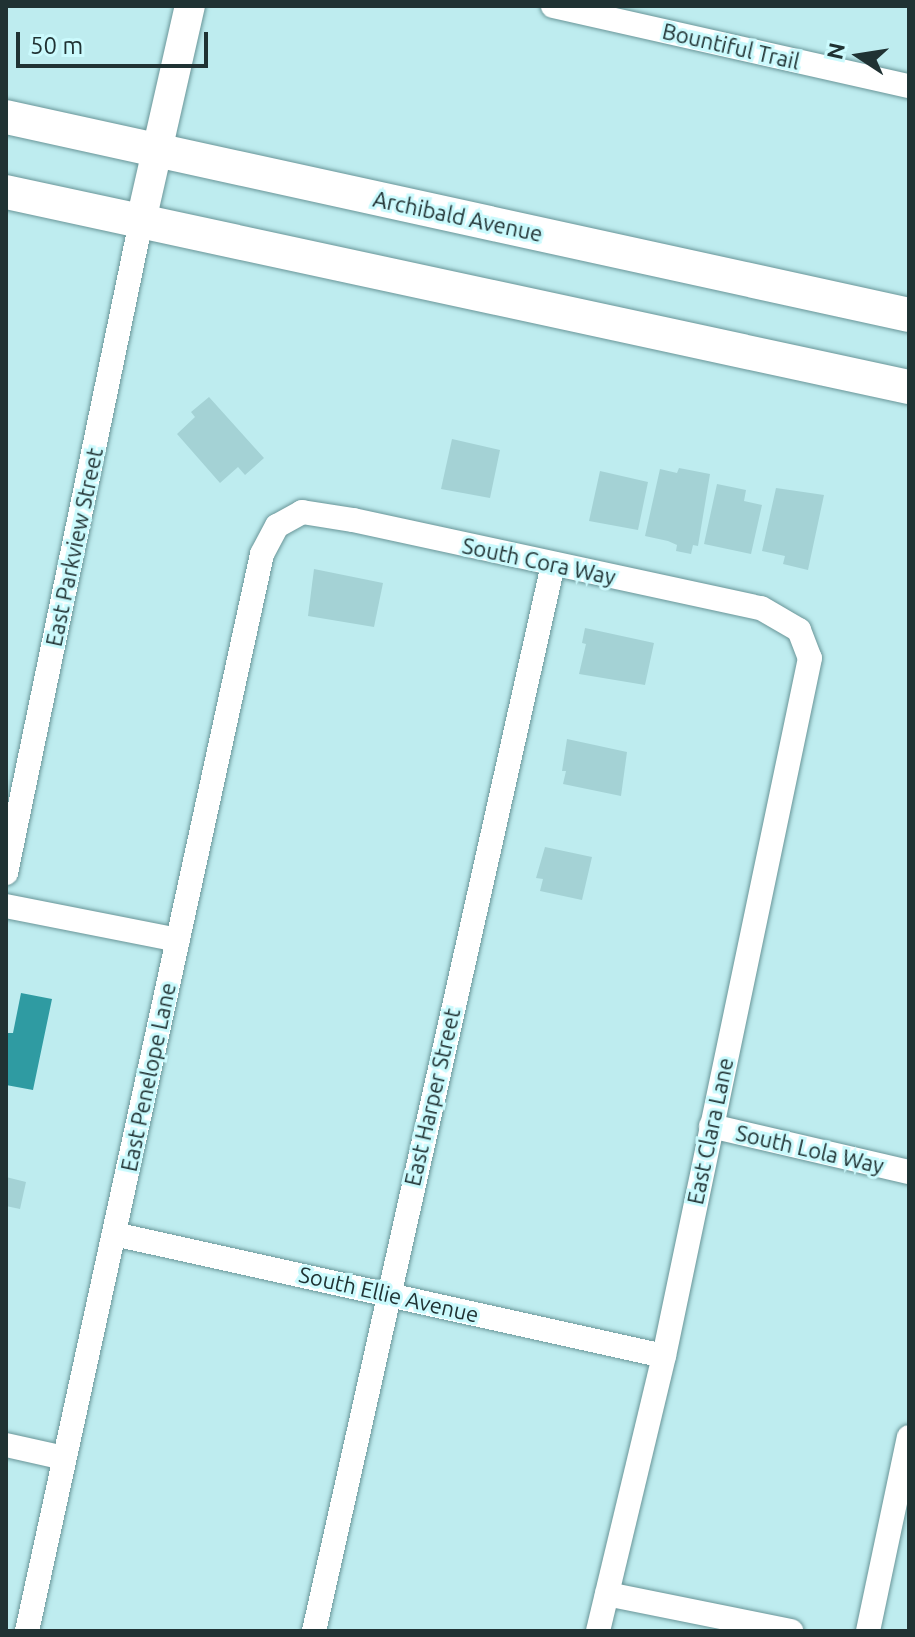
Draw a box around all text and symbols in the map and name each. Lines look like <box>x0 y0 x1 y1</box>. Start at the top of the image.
scale bar <box>20 16 212 66</box>
north arrow <box>819 16 899 96</box>
street label: Bountiful Trail <box>660 17 802 75</box>
text: 50 m <box>30 32 83 59</box>
text: N <box>821 40 849 62</box>
street label: Archibald Avenue <box>371 185 545 247</box>
street label: East Parkview Street <box>40 445 108 649</box>
street label: South Cora Way <box>460 532 618 590</box>
street label: East Penelope Lane <box>115 980 181 1174</box>
street label: East Harper Street <box>399 1006 465 1188</box>
street label: East Clara Lane <box>682 1055 738 1207</box>
street label: South Lola Way <box>733 1119 887 1179</box>
street label: South Ellie Avenue <box>297 1260 481 1328</box>

